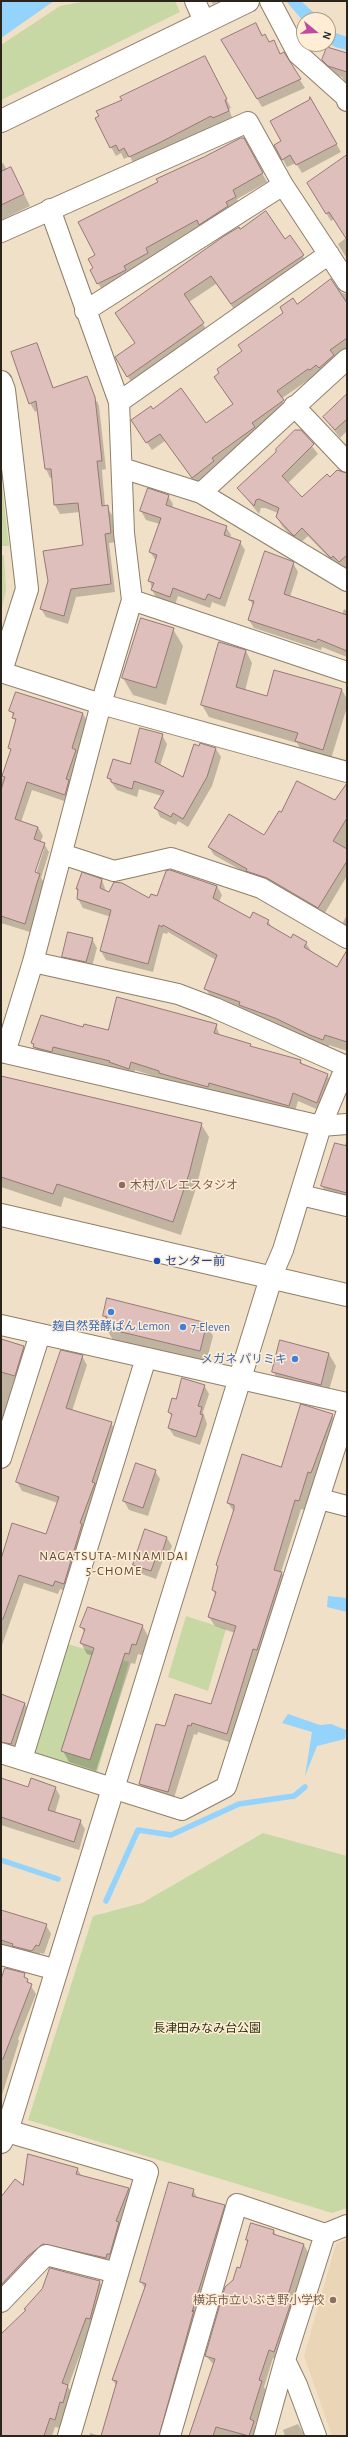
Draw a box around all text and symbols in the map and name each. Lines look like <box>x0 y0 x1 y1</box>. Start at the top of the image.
north arrow <box>296 12 336 52</box>
text: N <box>321 30 333 41</box>
place label: 木村バレエスタジオ <box>130 1178 238 1192</box>
marker: 木村バレエスタジオ <box>117 1180 127 1190</box>
place label: センター前 <box>165 1254 225 1268</box>
marker: センター前 <box>152 1256 162 1266</box>
marker: 麹自然発酵ぱん Lemon <box>106 1307 116 1317</box>
place label: 麹自然発酵ぱん Lemon <box>52 1319 170 1333</box>
place label: 7-Eleven <box>191 1320 230 1334</box>
marker: 7-Eleven <box>178 1322 188 1332</box>
place label: メガネ パリミキ <box>201 1352 287 1366</box>
marker: メガネ パリミキ <box>290 1354 300 1364</box>
district label: NAGATSUTA-MINAMIDAI 5-CHOME <box>39 1548 189 1579</box>
park label: 長津田みなみ台公園 <box>153 2021 261 2035</box>
place label: 横浜市立いぶき野小学校 <box>193 2293 325 2307</box>
marker: 横浜市立いぶき野小学校 <box>328 2295 338 2305</box>

